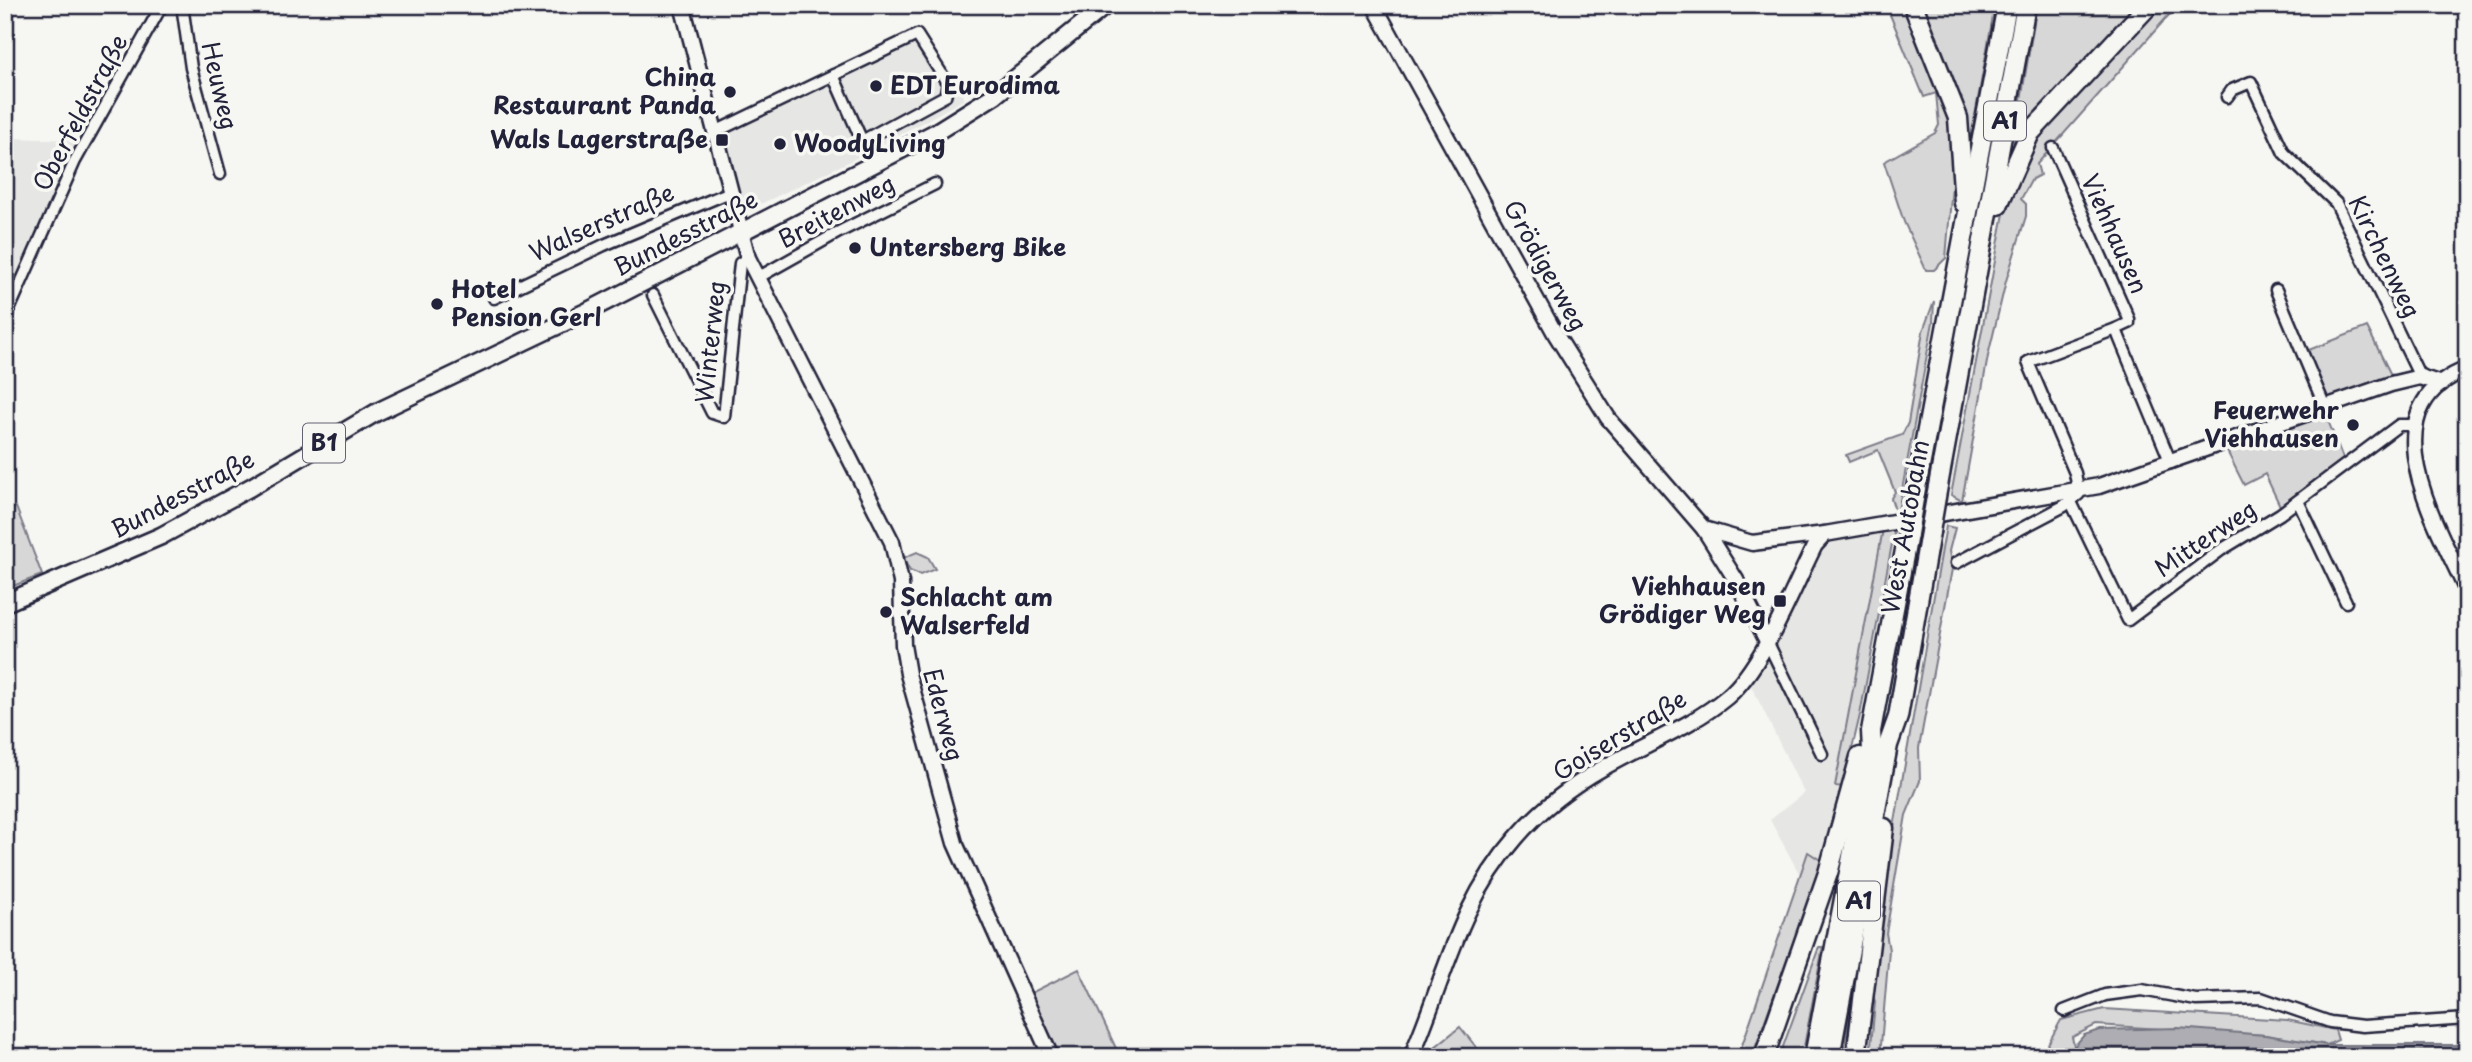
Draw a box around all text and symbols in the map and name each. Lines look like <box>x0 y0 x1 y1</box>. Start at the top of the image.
street label: Oberfeldstraße <box>23 27 136 197</box>
street label: Heuweg <box>193 38 249 133</box>
place label: China Restaurant Panda <box>493 58 717 122</box>
place label: EDT Eurodima <box>890 66 1060 102</box>
marker: EDT Eurodima <box>868 78 884 94</box>
marker: China Restaurant Panda <box>722 84 738 100</box>
road number: A1 <box>1984 102 2026 140</box>
place label: Wals Lagerstraße <box>490 120 708 156</box>
place label: WoodyLiving <box>794 124 946 160</box>
marker: Wals Lagerstraße <box>714 132 730 148</box>
marker: WoodyLiving <box>772 136 788 152</box>
street label: Breitenweg <box>771 164 901 256</box>
street label: Viehhausen <box>2073 168 2158 299</box>
street label: Walserstraße <box>523 173 679 269</box>
street label: Bundesstraße <box>607 180 764 284</box>
street label: Kirchenweg <box>2341 189 2431 324</box>
street label: Grödigerweg <box>1496 193 1598 337</box>
place label: Untersberg Bike <box>869 228 1066 264</box>
marker: Untersberg Bike <box>847 240 863 256</box>
place label: Hotel Pension Gerl <box>451 270 601 334</box>
street label: Winterweg <box>685 279 733 405</box>
marker: Hotel Pension Gerl <box>429 296 445 312</box>
place label: Feuerwehr Viehhausen <box>2204 391 2340 455</box>
marker: Feuerwehr Viehhausen <box>2345 417 2361 433</box>
road number: B1 <box>303 424 345 462</box>
street label: West Autobahn <box>1871 437 1937 617</box>
street label: Bundesstraße <box>104 440 260 546</box>
street label: Mitterweg <box>2147 490 2263 585</box>
place label: Viehhausen Grödiger Weg <box>1599 567 1766 631</box>
place label: Schlacht am Walserfeld <box>900 578 1053 642</box>
marker: Viehhausen Grödiger Weg <box>1772 593 1788 609</box>
marker: Schlacht am Walserfeld <box>878 604 894 620</box>
street label: Ederweg <box>915 664 975 765</box>
street label: Goiserstraße <box>1545 680 1693 789</box>
road number: A1 <box>1838 882 1880 920</box>

